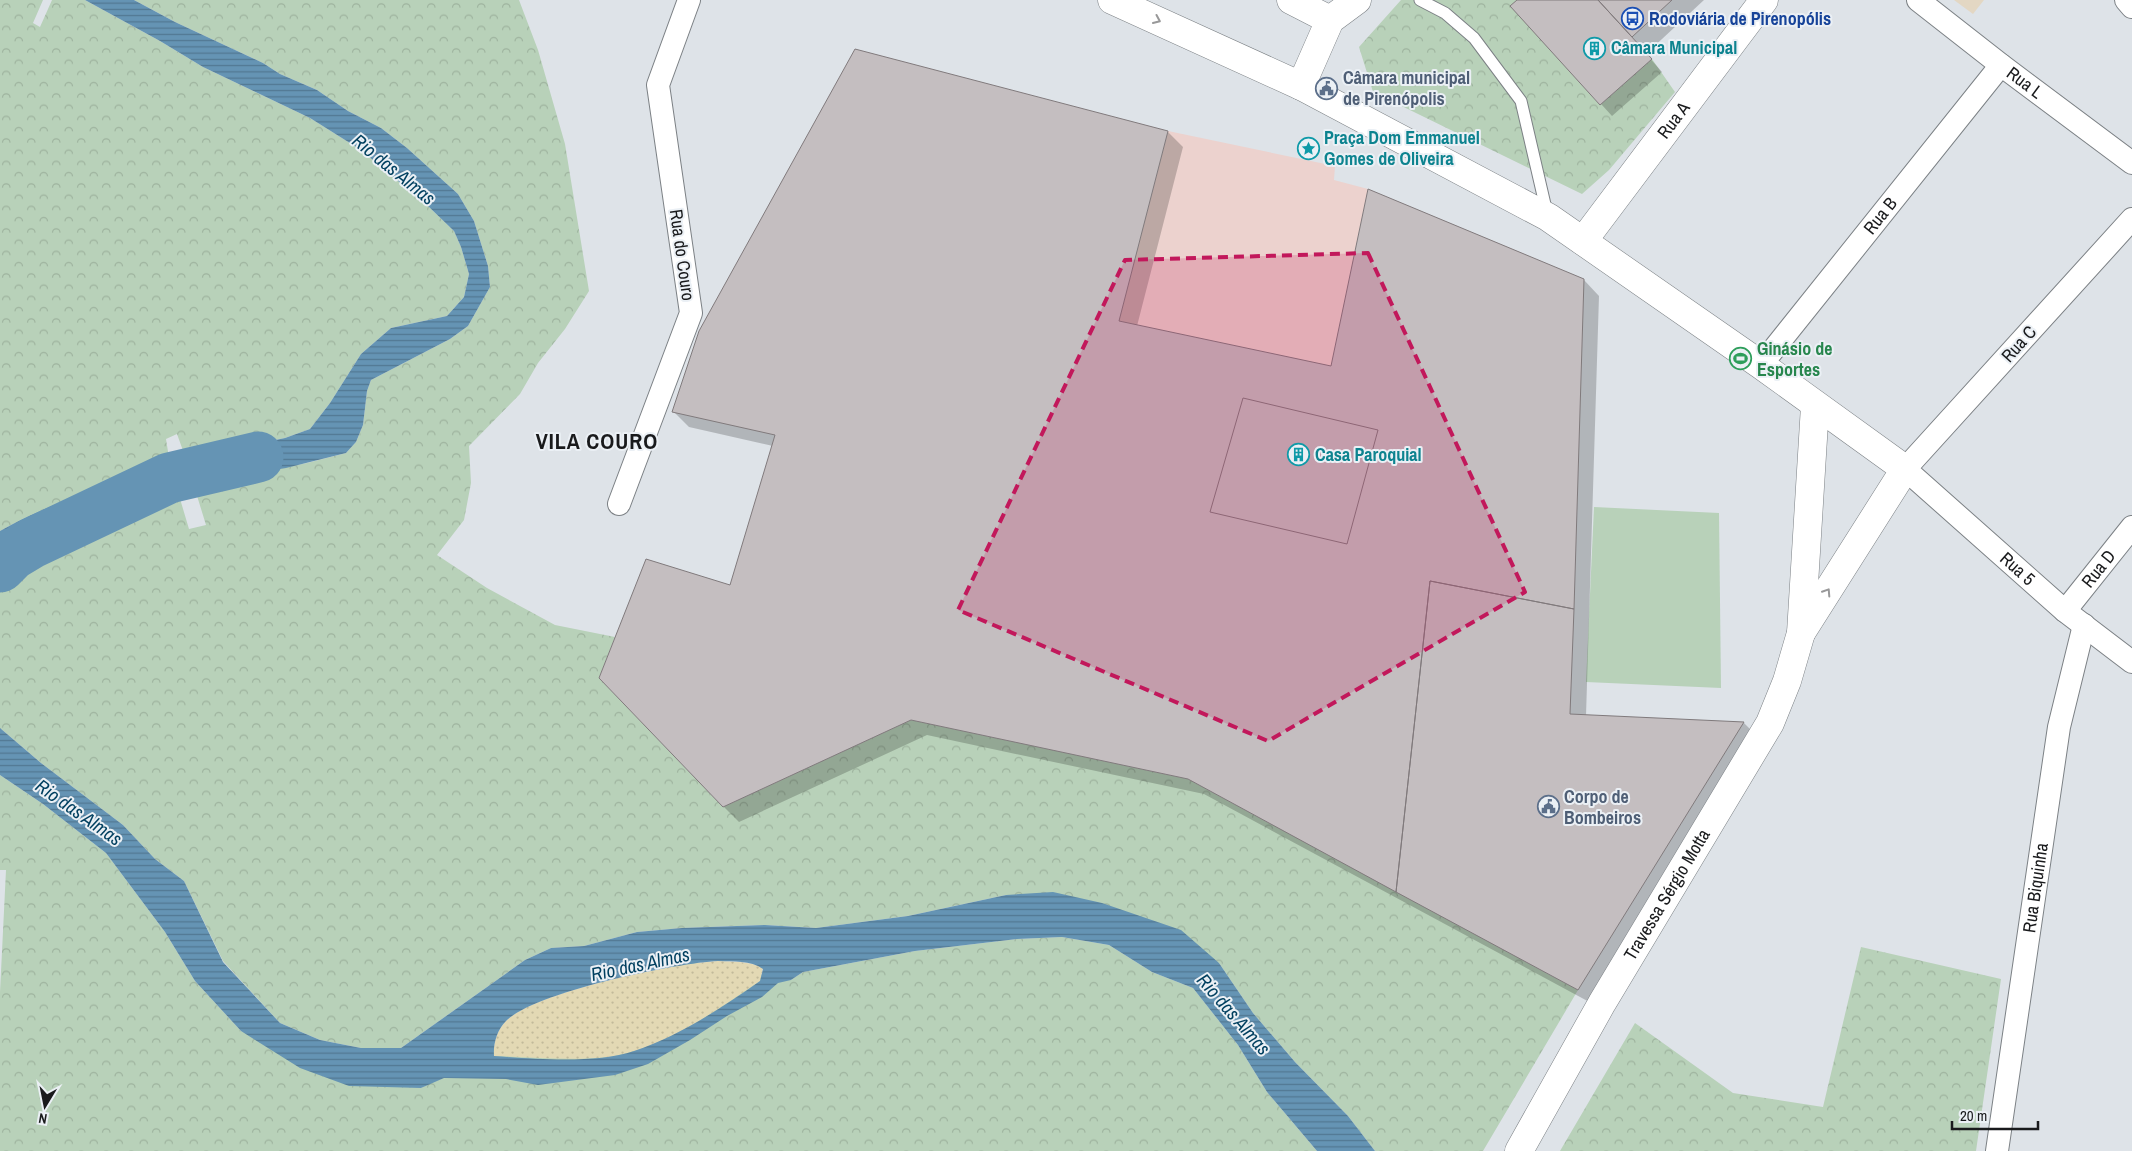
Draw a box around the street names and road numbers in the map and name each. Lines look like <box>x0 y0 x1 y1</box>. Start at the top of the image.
street label: Rua L <box>2002 61 2048 104</box>
street label: Rua A <box>1651 96 1695 144</box>
street label: Rua B <box>1857 192 1903 239</box>
street label: Rua do Couro <box>664 208 701 302</box>
street label: Rua C <box>1995 320 2042 368</box>
street label: Rua D <box>2075 544 2121 593</box>
street label: Rua 5 <box>1995 546 2041 591</box>
street label: Travessa Sérgio Motta <box>1618 824 1716 965</box>
street label: Rua Biquinha <box>2016 841 2054 934</box>

